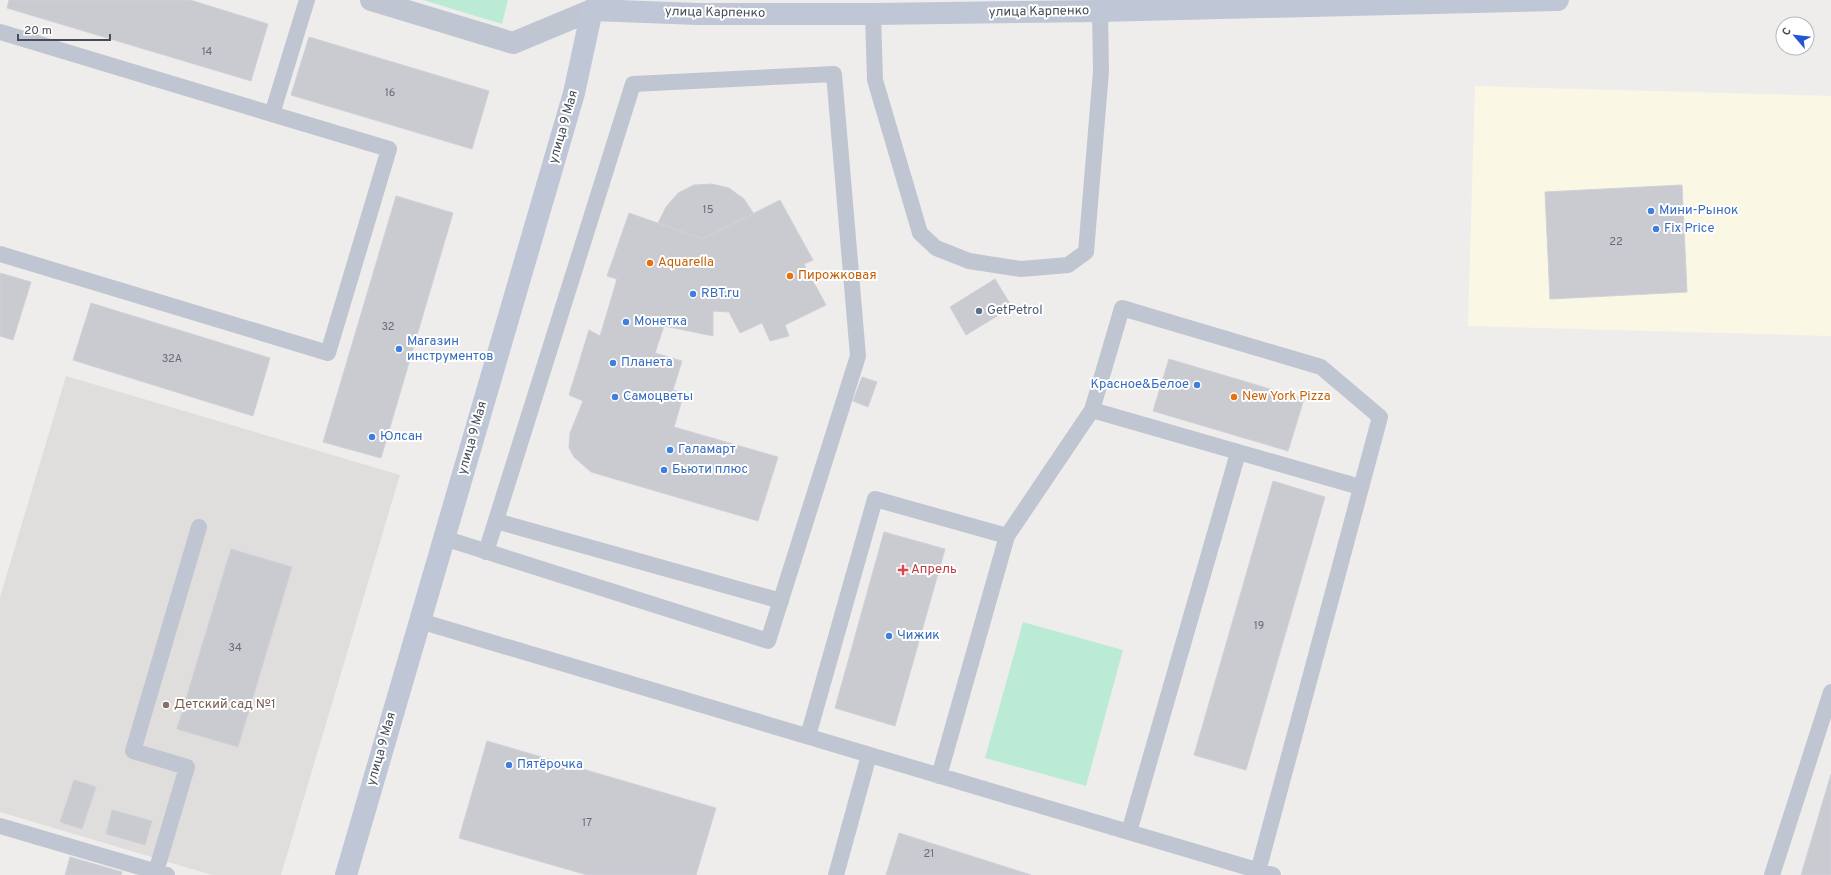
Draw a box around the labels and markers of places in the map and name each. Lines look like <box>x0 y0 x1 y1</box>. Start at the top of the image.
place label: Мини-Рынок <box>1659 203 1739 219</box>
marker: Мини-Рынок <box>1646 206 1656 216</box>
place label: Fix Price <box>1664 221 1714 237</box>
marker: Fix Price <box>1651 224 1661 234</box>
place label: Aquarella <box>658 255 714 271</box>
marker: Aquarella <box>645 258 655 268</box>
place label: Пирожковая <box>798 268 876 284</box>
marker: Пирожковая <box>785 271 795 281</box>
place label: RBT.ru <box>701 286 739 302</box>
marker: RBT.ru <box>688 289 698 299</box>
place label: GetPetrol <box>987 303 1043 319</box>
marker: GetPetrol <box>974 306 984 316</box>
place label: Монетка <box>634 314 687 330</box>
marker: Монетка <box>621 317 631 327</box>
place label: Магазин инструментов <box>407 334 494 365</box>
marker: Магазин инструментов <box>394 344 404 354</box>
place label: Планета <box>621 355 673 371</box>
marker: Планета <box>608 358 618 368</box>
place label: Красное&Белое <box>1091 377 1189 393</box>
marker: Красное&Белое <box>1192 380 1202 390</box>
place label: Самоцветы <box>623 389 693 405</box>
place label: New York Pizza <box>1242 389 1331 405</box>
marker: Самоцветы <box>610 392 620 402</box>
marker: New York Pizza <box>1229 392 1239 402</box>
place label: Юлсан <box>380 429 423 445</box>
marker: Юлсан <box>367 432 377 442</box>
place label: Галамарт <box>678 442 736 458</box>
marker: Галамарт <box>665 445 675 455</box>
place label: Бьюти плюс <box>672 462 748 478</box>
marker: Бьюти плюс <box>659 465 669 475</box>
place label: Апрель <box>911 562 957 578</box>
marker: Апрель <box>898 565 908 575</box>
place label: Чижик <box>897 628 940 644</box>
marker: Чижик <box>884 631 894 641</box>
place label: Детский сад №1 <box>174 697 276 713</box>
marker: Детский сад №1 <box>161 700 171 710</box>
place label: Пятёрочка <box>517 757 583 773</box>
marker: Пятёрочка <box>504 760 514 770</box>

